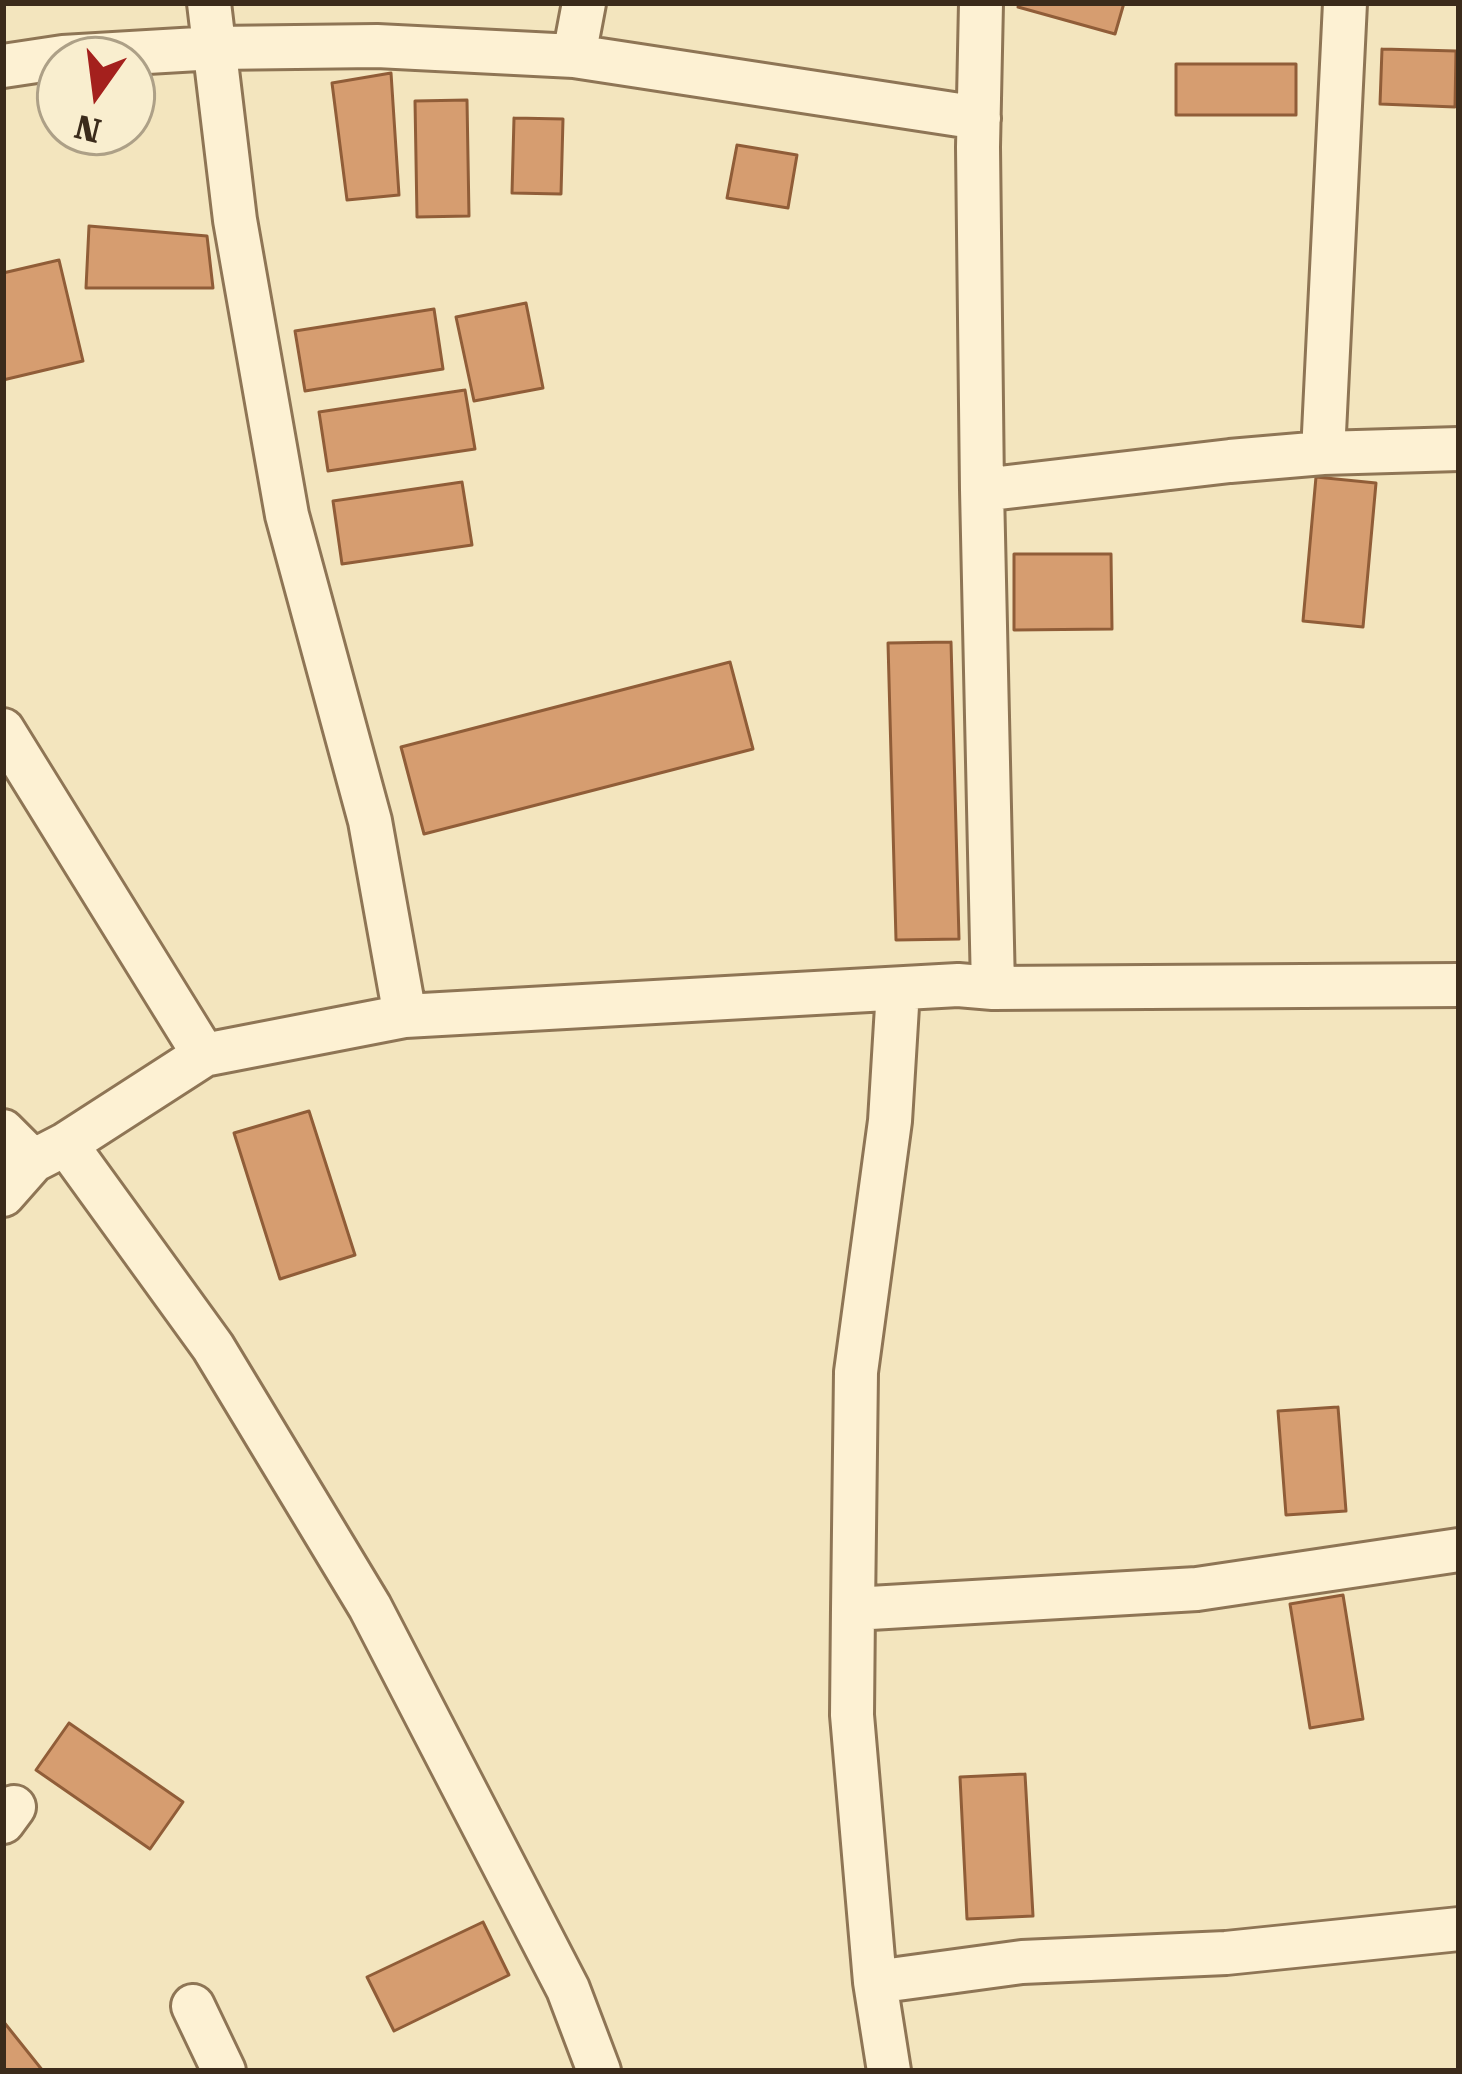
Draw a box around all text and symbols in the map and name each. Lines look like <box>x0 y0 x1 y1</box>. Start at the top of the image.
north arrow <box>36 36 156 156</box>
text: N <box>71 107 105 151</box>

